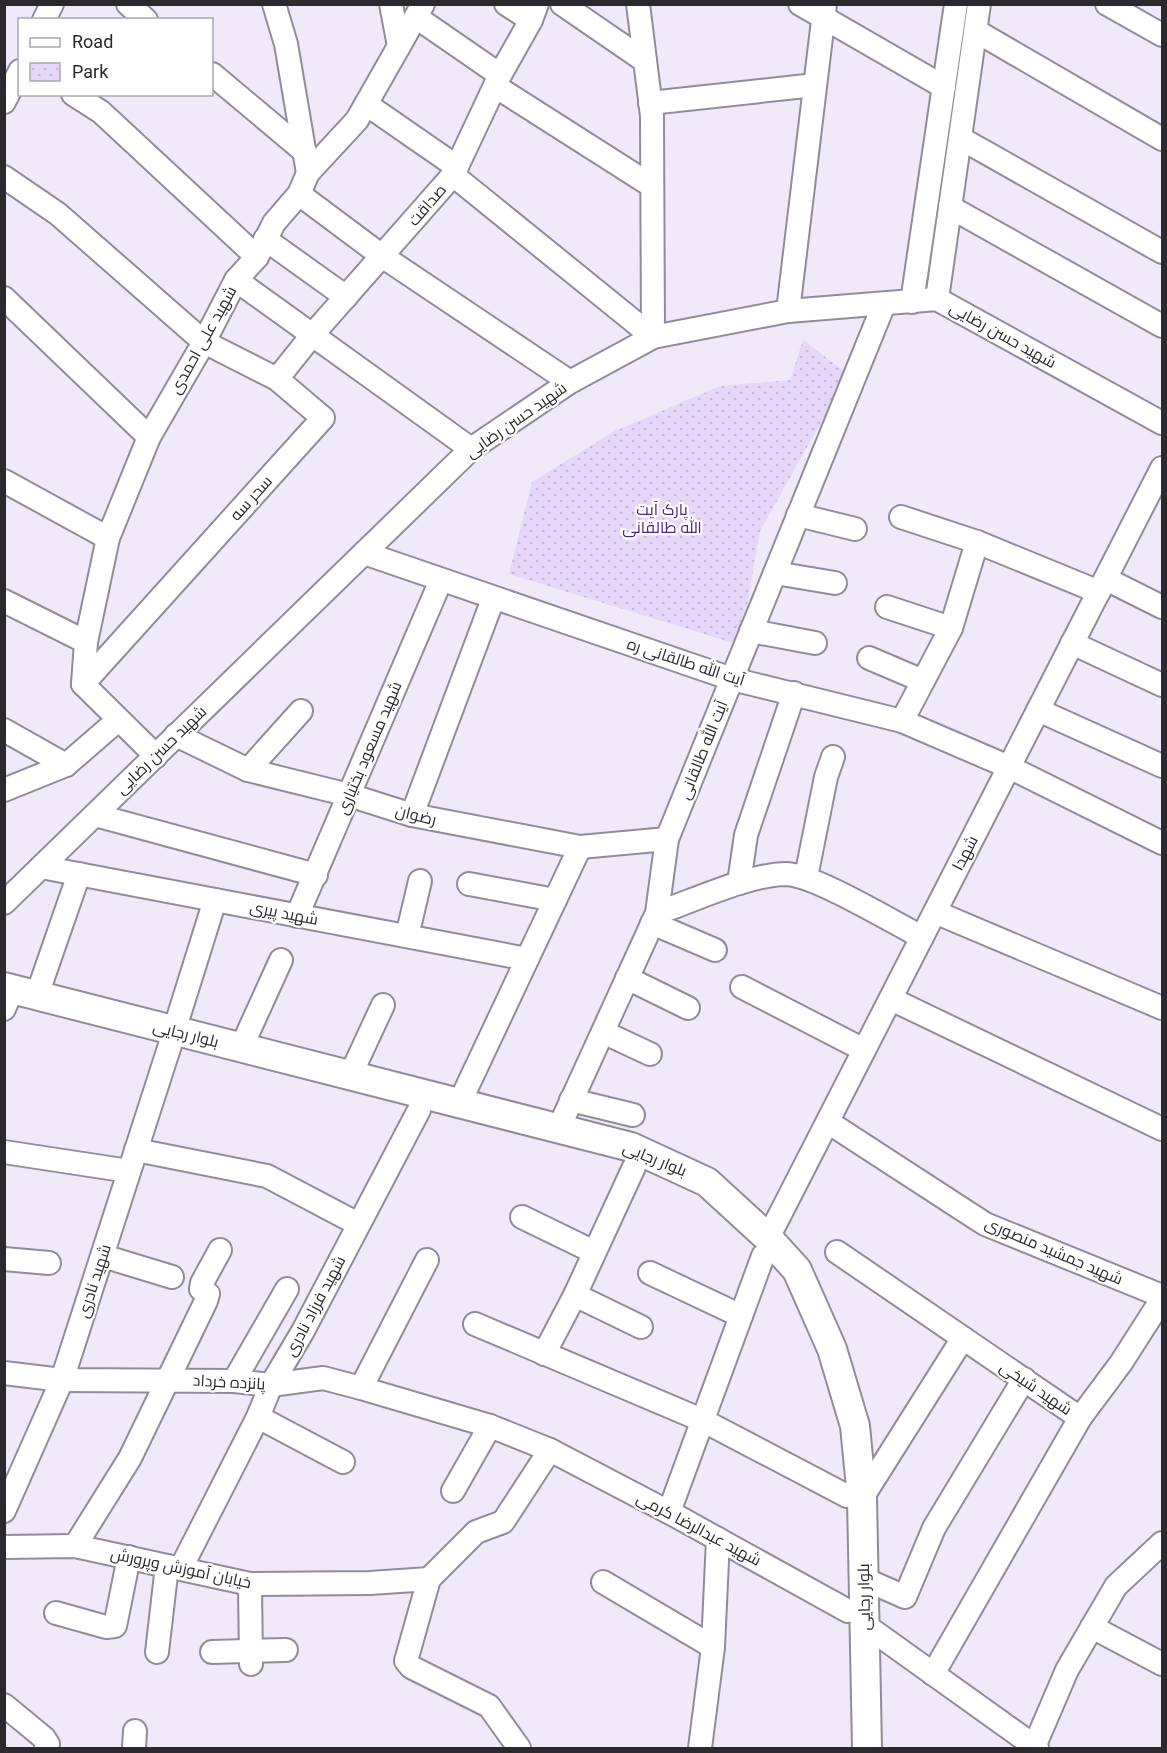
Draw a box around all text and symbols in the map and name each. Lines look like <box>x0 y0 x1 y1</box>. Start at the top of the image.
legend <box>18 18 213 96</box>
text: Road <box>72 31 113 52</box>
text: Park <box>72 61 109 82</box>
street label: صداقت <box>404 180 450 230</box>
street label: شهید علی احمدی <box>166 283 241 398</box>
street label: شهید حسن رضایی <box>946 298 1060 373</box>
street label: شهید حسن رضایی <box>462 378 571 463</box>
street label: سحر سه <box>226 472 276 524</box>
park label: پارک آیت الله طالقانی <box>622 500 702 538</box>
street label: آیت الله طالقانی ره <box>624 633 748 691</box>
street label: شهید مسعود بختیاری <box>332 679 407 818</box>
street label: آیت الله طالقانی <box>674 697 733 803</box>
street label: شهید حسن رضایی <box>112 702 211 799</box>
street label: رضوان <box>393 801 438 830</box>
street label: شهدا <box>948 832 983 874</box>
street label: شهید پیری <box>248 897 320 931</box>
street label: بلوار رجایی <box>151 1017 221 1052</box>
street label: بلوار رجایی <box>620 1138 690 1181</box>
street label: شهید جمشید منصوری <box>982 1213 1126 1290</box>
street label: شهید نادری <box>73 1242 116 1321</box>
street label: شهید فرزاد نادری <box>281 1253 350 1360</box>
street label: شهید شیخی <box>996 1357 1076 1420</box>
street label: پانزده خرداد <box>192 1371 266 1395</box>
street label: شهید عبدالرضا کرمی <box>633 1488 765 1571</box>
street label: خیابان آموزش وپرورش <box>108 1544 253 1594</box>
street label: بلوار رجایی <box>854 1563 875 1631</box>

